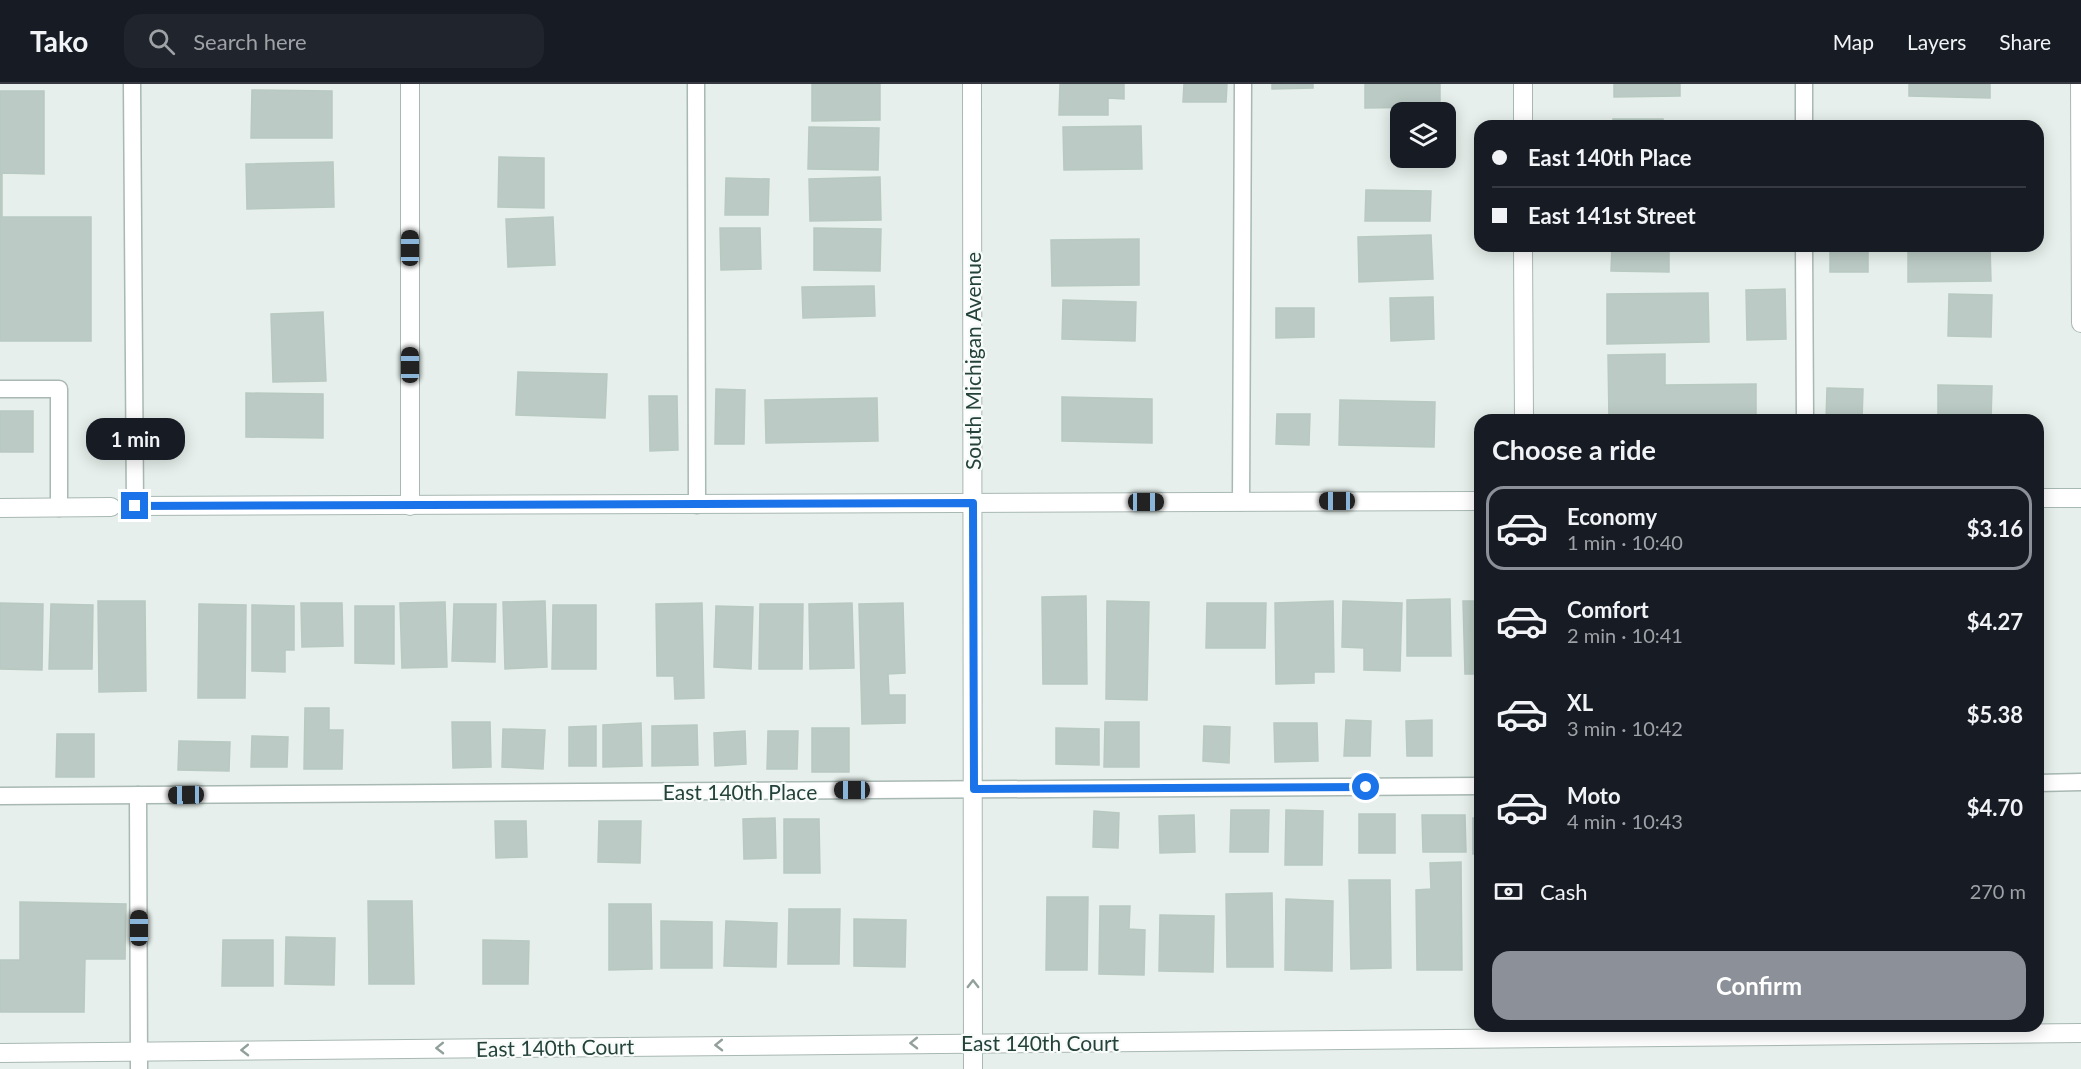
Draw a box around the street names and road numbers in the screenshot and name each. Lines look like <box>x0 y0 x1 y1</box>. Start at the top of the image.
street label: South Michigan Avenue <box>960 252 985 470</box>
street label: East 140th Place <box>663 779 817 804</box>
street label: East 140th Court <box>961 1030 1120 1055</box>
street label: East 140th Court <box>476 1033 635 1061</box>

